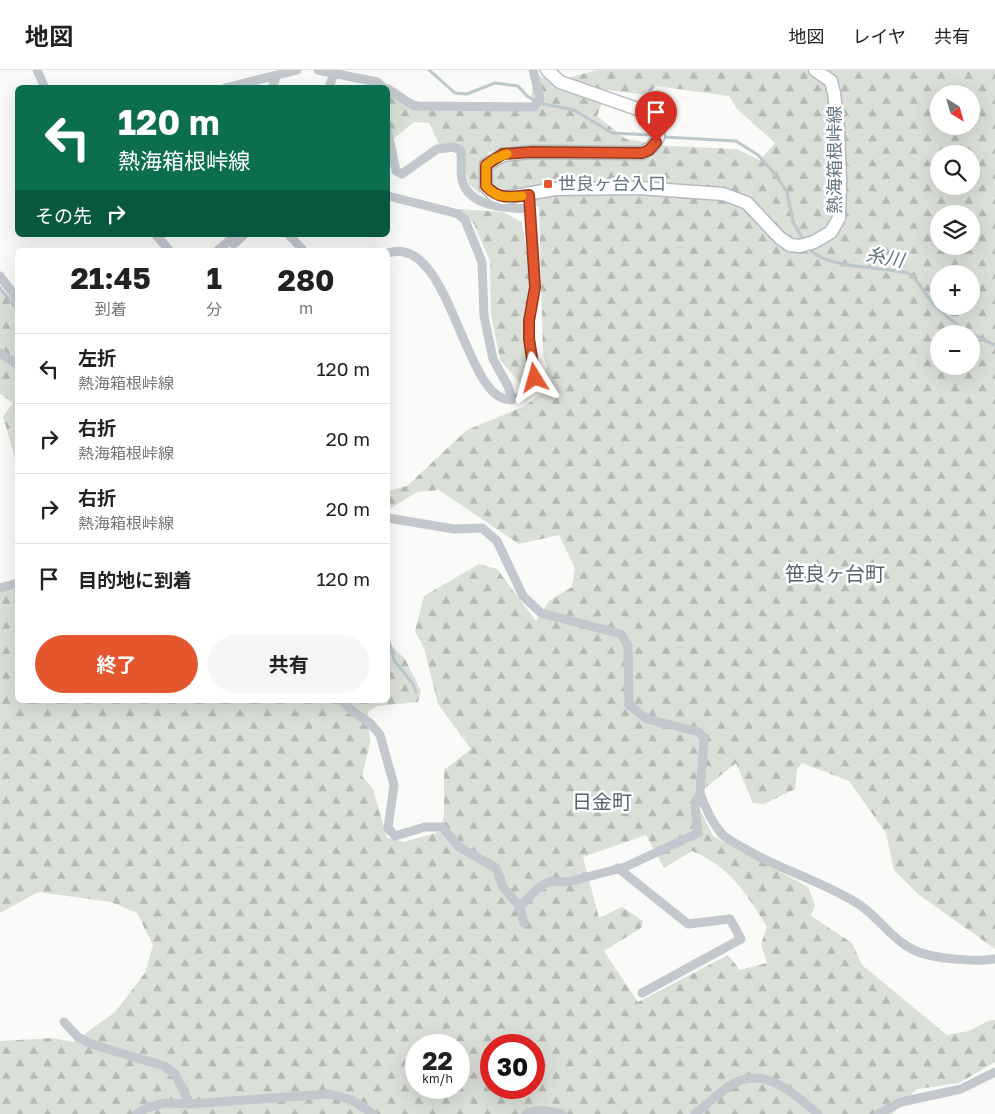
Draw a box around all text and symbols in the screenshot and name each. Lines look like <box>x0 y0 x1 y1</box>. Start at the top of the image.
text: 地図 <box>25 21 73 50</box>
text: 地図 <box>789 25 825 47</box>
text: レイヤ <box>853 25 906 47</box>
text: 共有 <box>934 25 970 47</box>
north arrow <box>930 85 980 135</box>
map controls <box>930 85 980 375</box>
pin <box>635 91 677 142</box>
icon: arrive <box>642 98 670 126</box>
text: 120 m <box>118 101 220 143</box>
icon: left <box>35 105 100 170</box>
street label: 熱海箱根峠線 <box>823 106 845 214</box>
button: search <box>930 145 980 195</box>
text: 熱海箱根峠線 <box>118 147 250 174</box>
place label: 世良ヶ台入口 <box>558 172 666 194</box>
marker: 世良ヶ台入口 <box>542 178 554 190</box>
icon: right <box>102 200 130 228</box>
text: その先 <box>35 204 92 227</box>
button: layers <box>930 205 980 255</box>
water label: 糸川 <box>864 242 908 271</box>
text: 21:45 <box>70 260 151 296</box>
text: 1 <box>206 260 222 296</box>
text: 280 <box>278 262 335 298</box>
button: + <box>930 265 980 315</box>
text: m <box>299 298 313 318</box>
text: 到着 <box>95 299 127 319</box>
text: 分 <box>206 299 222 319</box>
button: − <box>930 325 980 375</box>
text: 左折 <box>78 346 116 369</box>
position arrow <box>508 351 560 403</box>
icon: left <box>35 355 63 383</box>
text: 120 m <box>316 357 370 380</box>
text: 熱海箱根峠線 <box>78 373 174 393</box>
text: 右折 <box>78 416 116 439</box>
icon: right <box>35 425 63 453</box>
text: 20 m <box>326 427 370 450</box>
text: 熱海箱根峠線 <box>78 443 174 463</box>
text: 右折 <box>78 486 116 509</box>
icon: right <box>35 495 63 523</box>
text: 20 m <box>326 497 370 520</box>
text: 熱海箱根峠線 <box>78 513 174 533</box>
district label: 笹良ヶ台町 <box>785 561 885 585</box>
icon: arrive <box>35 565 63 593</box>
text: 120 m <box>316 567 370 590</box>
text: 目的地に到着 <box>78 568 192 591</box>
button: 終了 <box>35 635 198 693</box>
button: 共有 <box>208 635 370 693</box>
district label: 日金町 <box>572 789 632 813</box>
speed limit sign: 30 <box>480 1034 545 1099</box>
text: 22 <box>422 1045 453 1076</box>
text: km/h <box>422 1071 453 1086</box>

